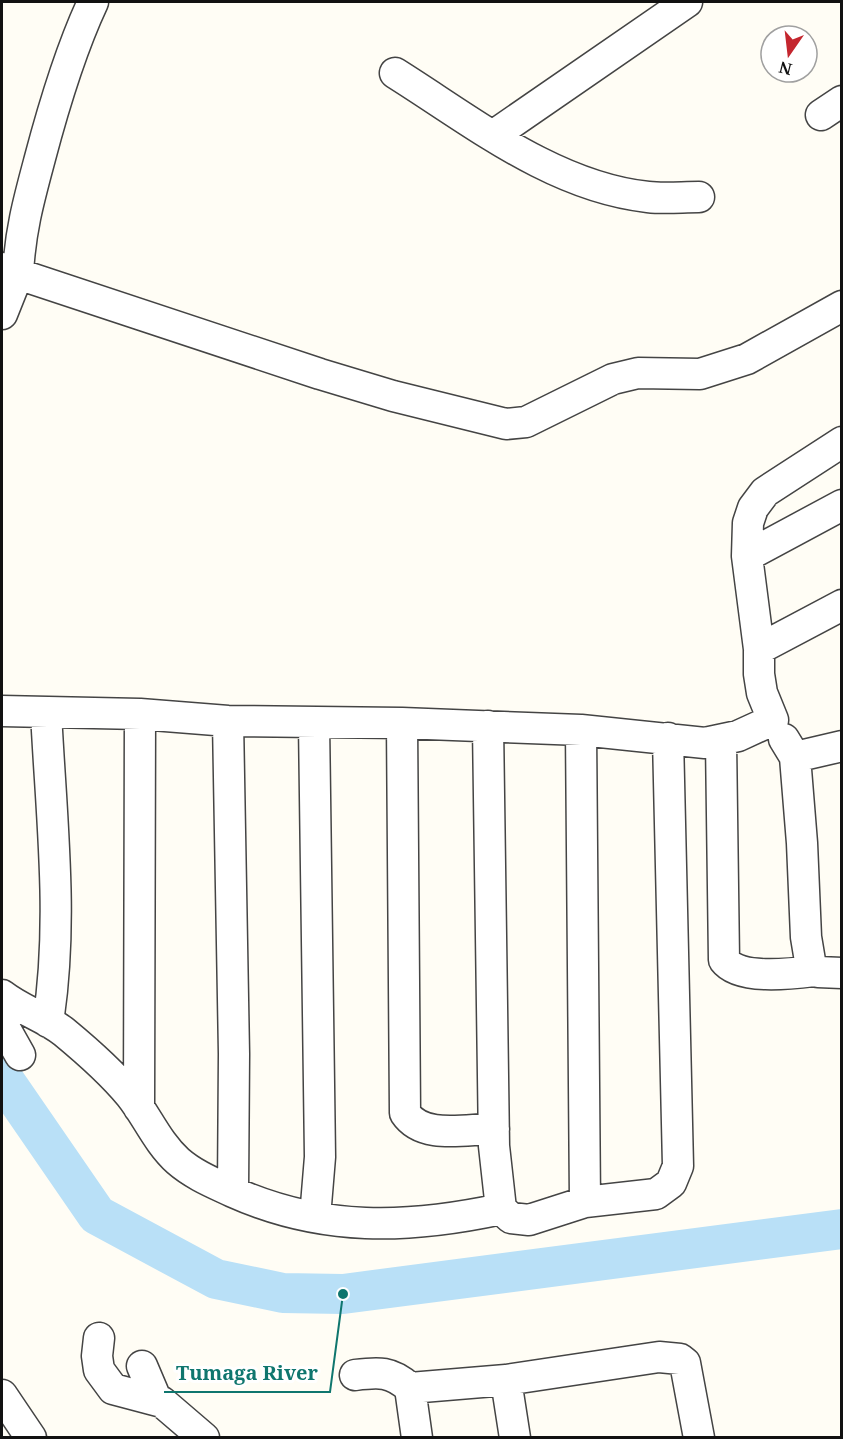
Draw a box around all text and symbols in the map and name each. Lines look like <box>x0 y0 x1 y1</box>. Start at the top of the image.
north arrow <box>759 24 819 84</box>
text: N <box>776 56 794 81</box>
callout: Tumaga River <box>164 1354 330 1392</box>
text: Tumaga River <box>176 1359 318 1386</box>

